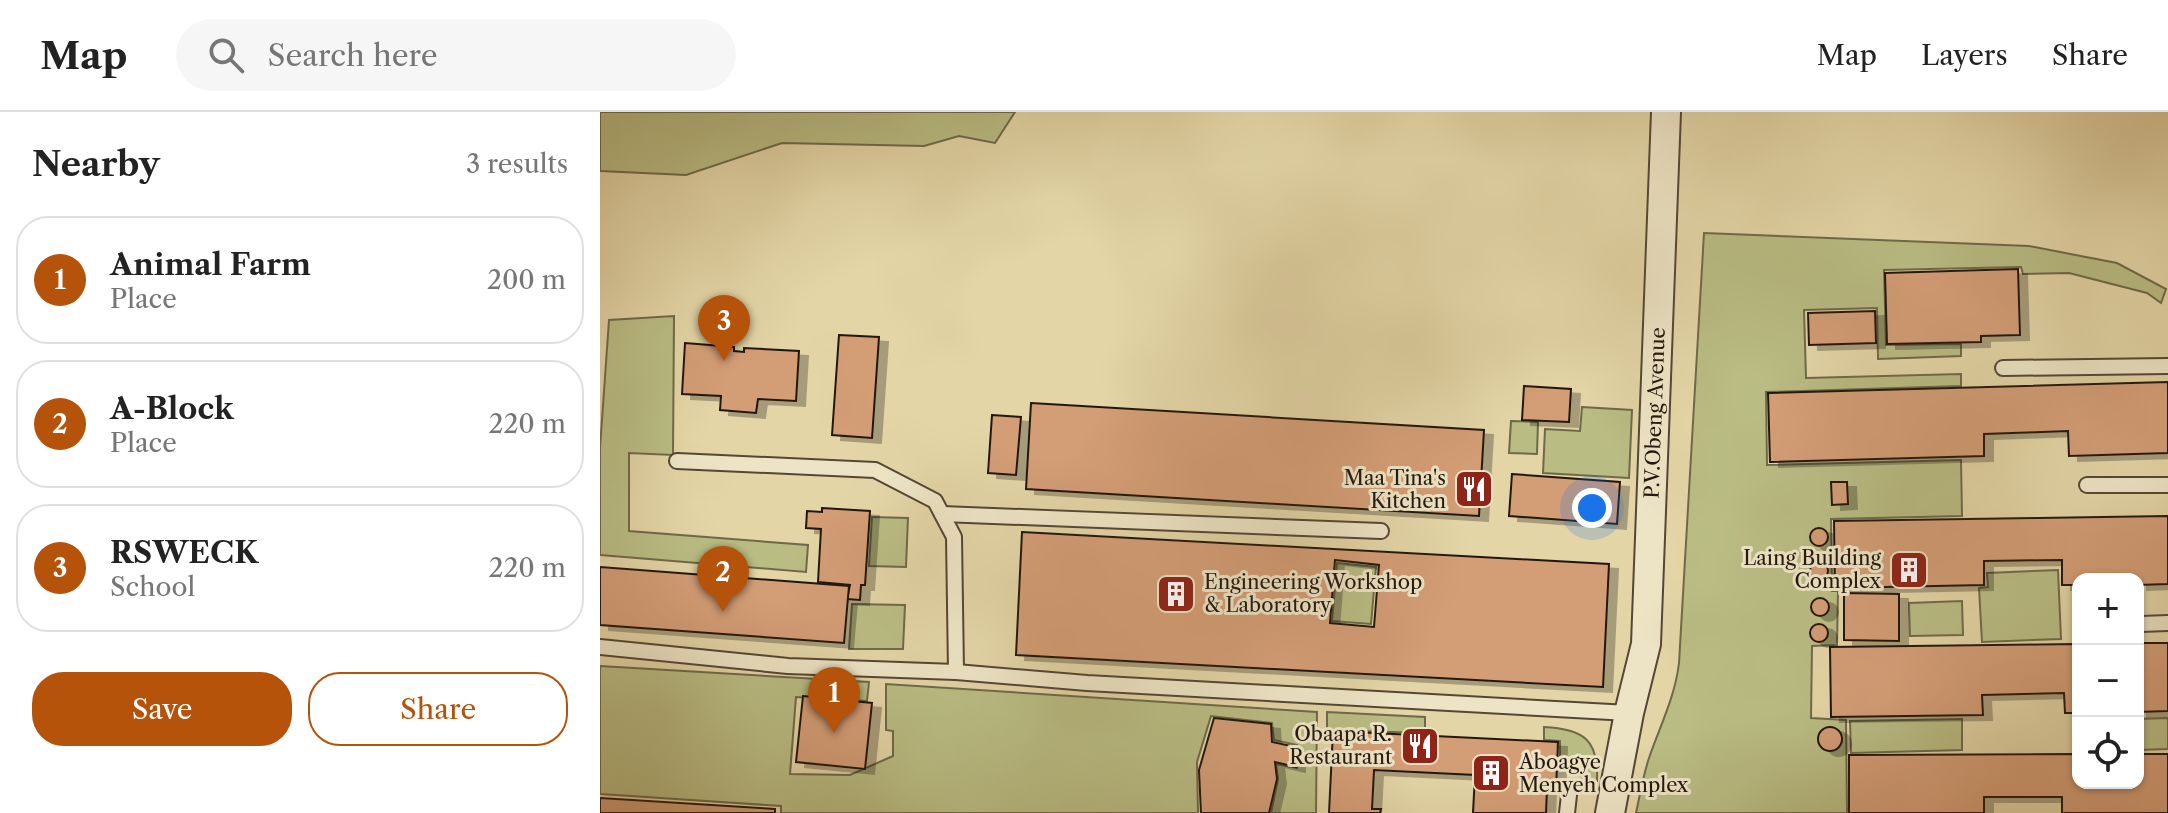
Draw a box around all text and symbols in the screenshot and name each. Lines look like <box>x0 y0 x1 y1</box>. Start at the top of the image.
search box <box>176 19 736 91</box>
text: Map <box>40 32 128 79</box>
icon: search <box>204 33 248 77</box>
text: Search here <box>268 37 438 74</box>
text: Map <box>1817 38 1877 72</box>
text: Layers <box>1921 38 2008 72</box>
text: Share <box>2052 38 2128 72</box>
text: Nearby <box>32 143 160 185</box>
text: 3 results <box>466 148 568 180</box>
text: Animal Farm <box>110 246 311 283</box>
text: 1 <box>54 264 66 296</box>
text: 200 m <box>487 264 566 296</box>
text: Place <box>110 283 177 315</box>
pin: 3 <box>698 295 750 361</box>
street label: P.V.Obeng Avenue <box>1639 327 1670 499</box>
text: A-Block <box>110 390 234 427</box>
text: 2 <box>52 408 68 440</box>
text: 220 m <box>488 408 566 440</box>
text: Place <box>110 427 177 459</box>
place label: Maa Tina's Kitchen <box>1344 466 1446 513</box>
restaurant icon: Maa Tina's Kitchen <box>1453 468 1495 510</box>
your location <box>1572 488 1612 528</box>
text: RSWECK <box>110 534 258 571</box>
pin: 2 <box>697 546 749 612</box>
place label: Laing Building Complex <box>1743 546 1881 593</box>
building icon: Laing Building Complex <box>1888 549 1930 591</box>
text: 3 <box>53 552 67 584</box>
text: 220 m <box>488 552 566 584</box>
place label: Engineering Workshop & Laboratory <box>1204 570 1422 617</box>
text: School <box>110 571 195 603</box>
building icon: Engineering Workshop & Laboratory <box>1155 573 1197 615</box>
map controls <box>2072 573 2144 789</box>
button: + <box>2072 573 2144 645</box>
button: − <box>2072 645 2144 717</box>
pin: 1 <box>808 667 860 733</box>
button: Save <box>32 672 292 746</box>
button: Share <box>308 672 568 746</box>
button: locate <box>2072 717 2144 789</box>
place label: Obaapa R. Restaurant <box>1289 722 1392 769</box>
restaurant icon: Obaapa R. Restaurant <box>1399 725 1441 767</box>
place label: Aboagye Menyeh Complex <box>1518 750 1689 797</box>
building icon: Aboagye Menyeh Complex <box>1470 752 1512 794</box>

